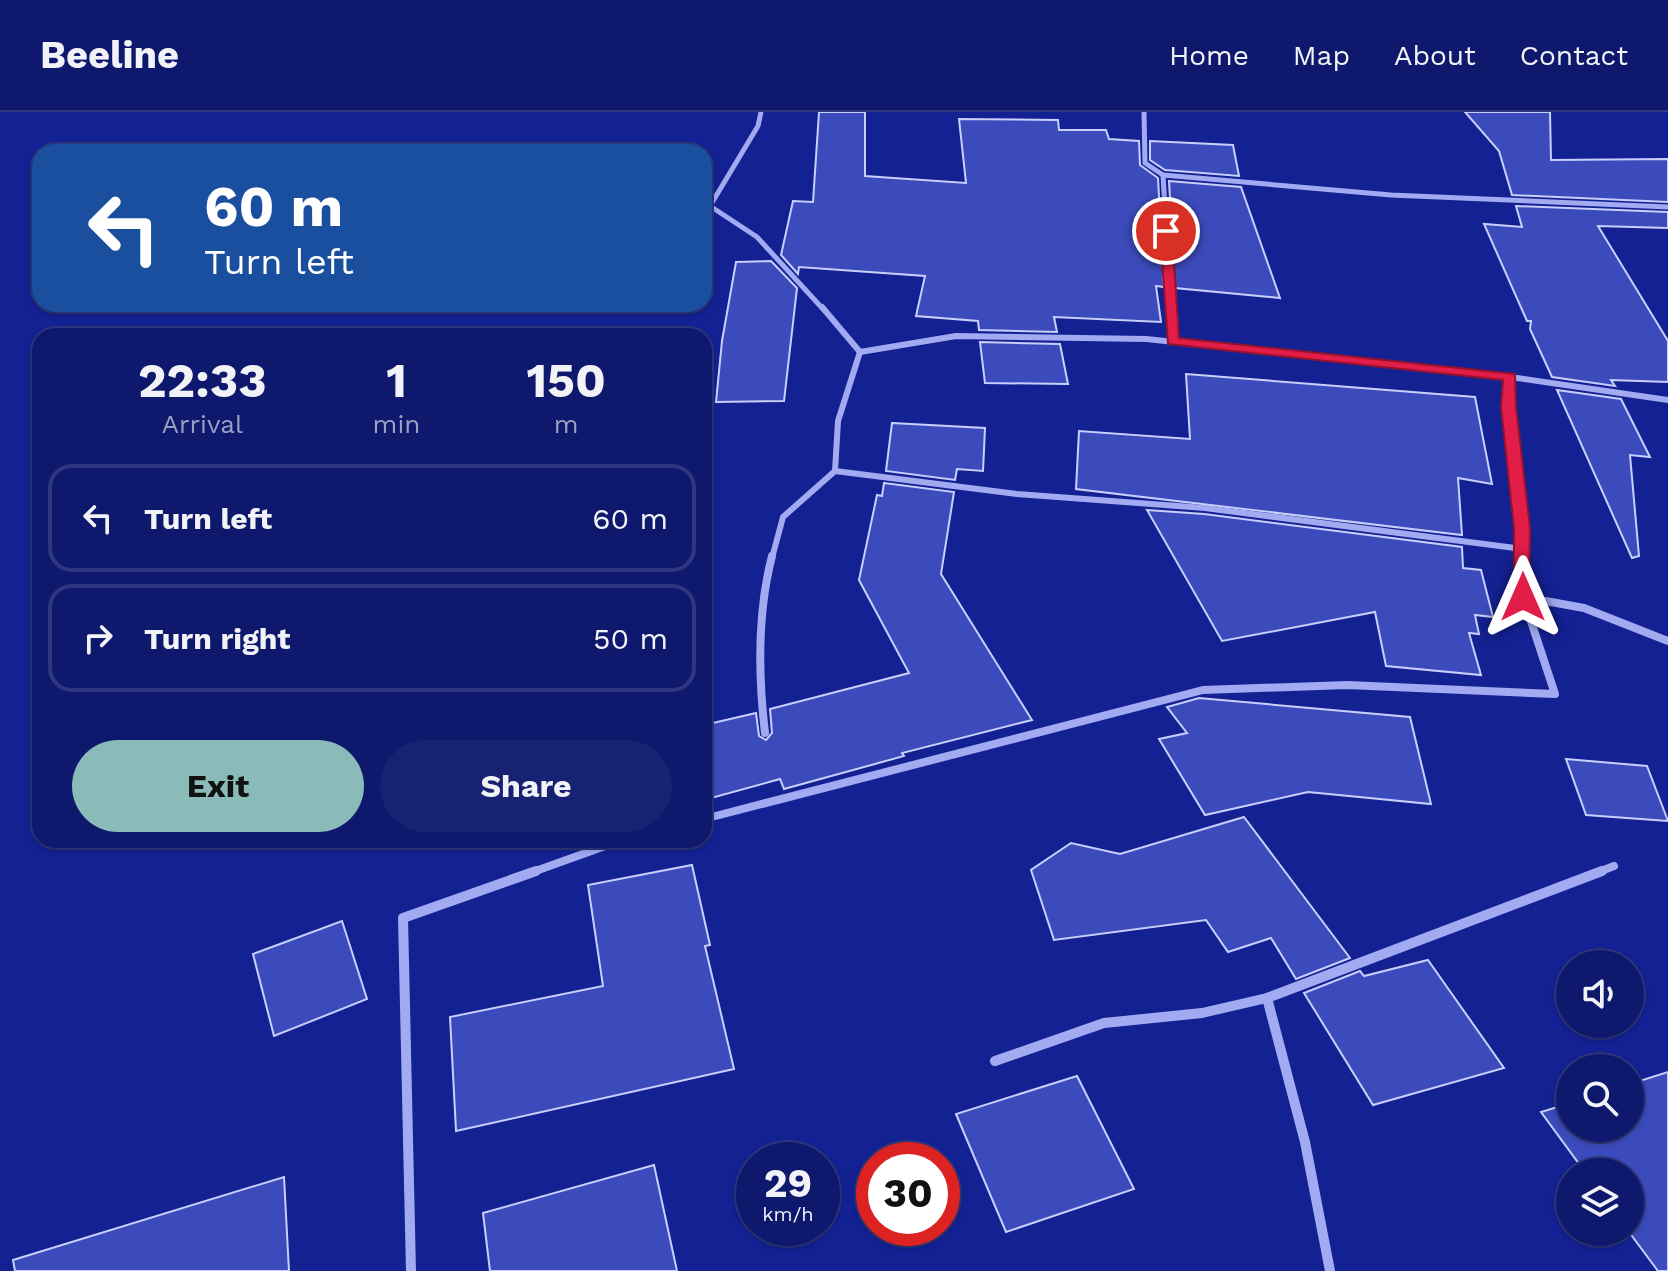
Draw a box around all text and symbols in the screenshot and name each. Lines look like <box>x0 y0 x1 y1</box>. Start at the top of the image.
text: Beeline <box>40 33 179 77</box>
text: Home <box>1169 39 1249 72</box>
text: Map <box>1293 39 1350 72</box>
text: About <box>1394 39 1476 72</box>
text: Contact <box>1520 39 1628 72</box>
text: 60 m <box>204 174 343 240</box>
icon: left <box>72 176 176 280</box>
pin <box>1132 197 1200 265</box>
icon: arrive <box>1144 209 1188 253</box>
text: Turn left <box>204 241 354 283</box>
text: 22:33 <box>138 352 267 409</box>
text: 1 <box>386 352 407 409</box>
text: 150 <box>526 352 606 409</box>
text: Arrival <box>162 409 243 439</box>
text: min <box>373 409 420 439</box>
text: m <box>554 409 579 439</box>
icon: left <box>76 496 120 540</box>
text: Turn left <box>144 501 272 536</box>
text: 60 m <box>592 501 668 536</box>
position arrow <box>1481 555 1565 639</box>
icon: right <box>76 616 120 660</box>
text: Turn right <box>144 621 290 656</box>
text: 50 m <box>593 621 668 656</box>
button: Exit <box>72 740 364 832</box>
button: Share <box>380 740 672 832</box>
map controls <box>1556 950 1644 1246</box>
button: sound <box>1556 950 1644 1038</box>
button: search <box>1556 1054 1644 1142</box>
speed limit sign: 30 <box>856 1142 960 1246</box>
button: layers <box>1556 1158 1644 1246</box>
text: 29 <box>764 1160 812 1207</box>
text: km/h <box>762 1202 814 1226</box>

